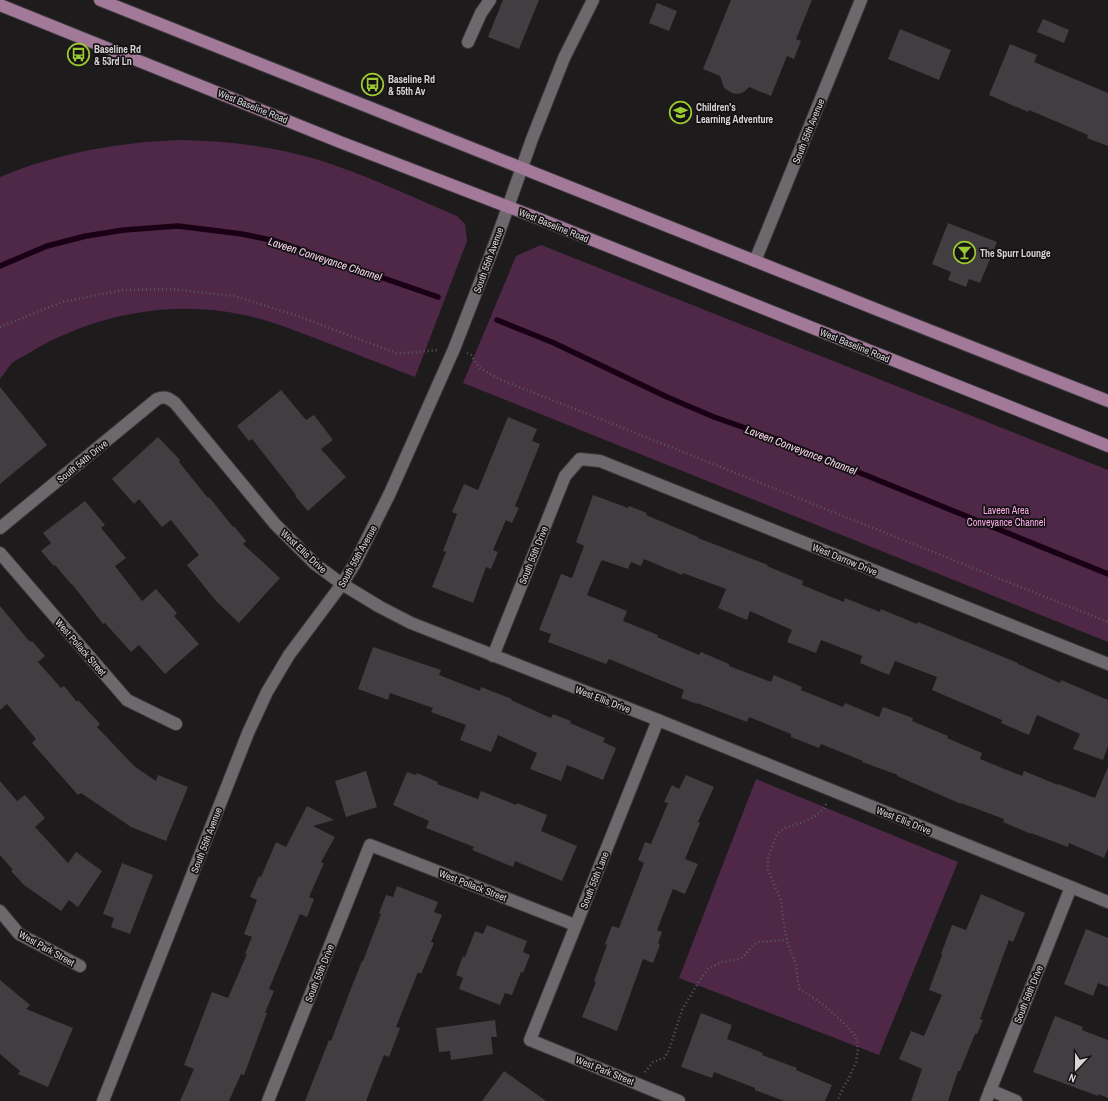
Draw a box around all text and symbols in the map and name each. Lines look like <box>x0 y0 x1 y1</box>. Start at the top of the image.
bus stop icon: Baseline Rd & 53rd Ln <box>66 42 92 68</box>
place label: Baseline Rd & 53rd Ln <box>94 43 141 68</box>
bus stop icon: Baseline Rd & 55th Av <box>360 72 386 98</box>
place label: Baseline Rd & 55th Av <box>388 73 435 98</box>
street label: West Baseline Road <box>216 86 290 126</box>
street label: South 55th Avenue <box>789 96 828 166</box>
school or university icon: Children's Learning Adventure <box>667 100 693 126</box>
place label: Children's Learning Adventure <box>696 101 774 126</box>
street label: West Baseline Road <box>517 205 591 245</box>
street label: South 55th Avenue <box>471 225 507 295</box>
water label: Laveen Conveyance Channel <box>267 234 384 284</box>
bar icon: The Spurr Lounge <box>951 240 977 266</box>
place label: The Spurr Lounge <box>980 247 1051 260</box>
street label: West Baseline Road <box>818 325 892 365</box>
water label: Laveen Conveyance Channel <box>743 422 860 478</box>
street label: South 54th Drive <box>54 437 111 486</box>
park label: Laveen Area Conveyance Channel <box>967 504 1045 529</box>
street label: South 55th Avenue <box>335 522 380 590</box>
street label: South 55th Drive <box>516 524 551 586</box>
street label: West Ellis Drive <box>278 527 330 576</box>
street label: West Darrow Drive <box>810 540 880 579</box>
street label: West Pollack Street <box>52 616 109 679</box>
street label: West Ellis Drive <box>573 683 633 716</box>
street label: West Ellis Drive <box>874 804 934 838</box>
street label: South 55th Avenue <box>188 805 225 875</box>
street label: South 55th Lane <box>577 849 612 911</box>
street label: West Pollack Street <box>437 867 509 905</box>
street label: West Park Street <box>17 928 78 969</box>
street label: South 55th Drive <box>302 942 337 1004</box>
street label: South 56th Drive <box>1011 963 1046 1025</box>
north arrow <box>1056 1049 1096 1089</box>
street label: West Park Street <box>574 1053 637 1088</box>
text: N <box>1067 1071 1078 1086</box>

